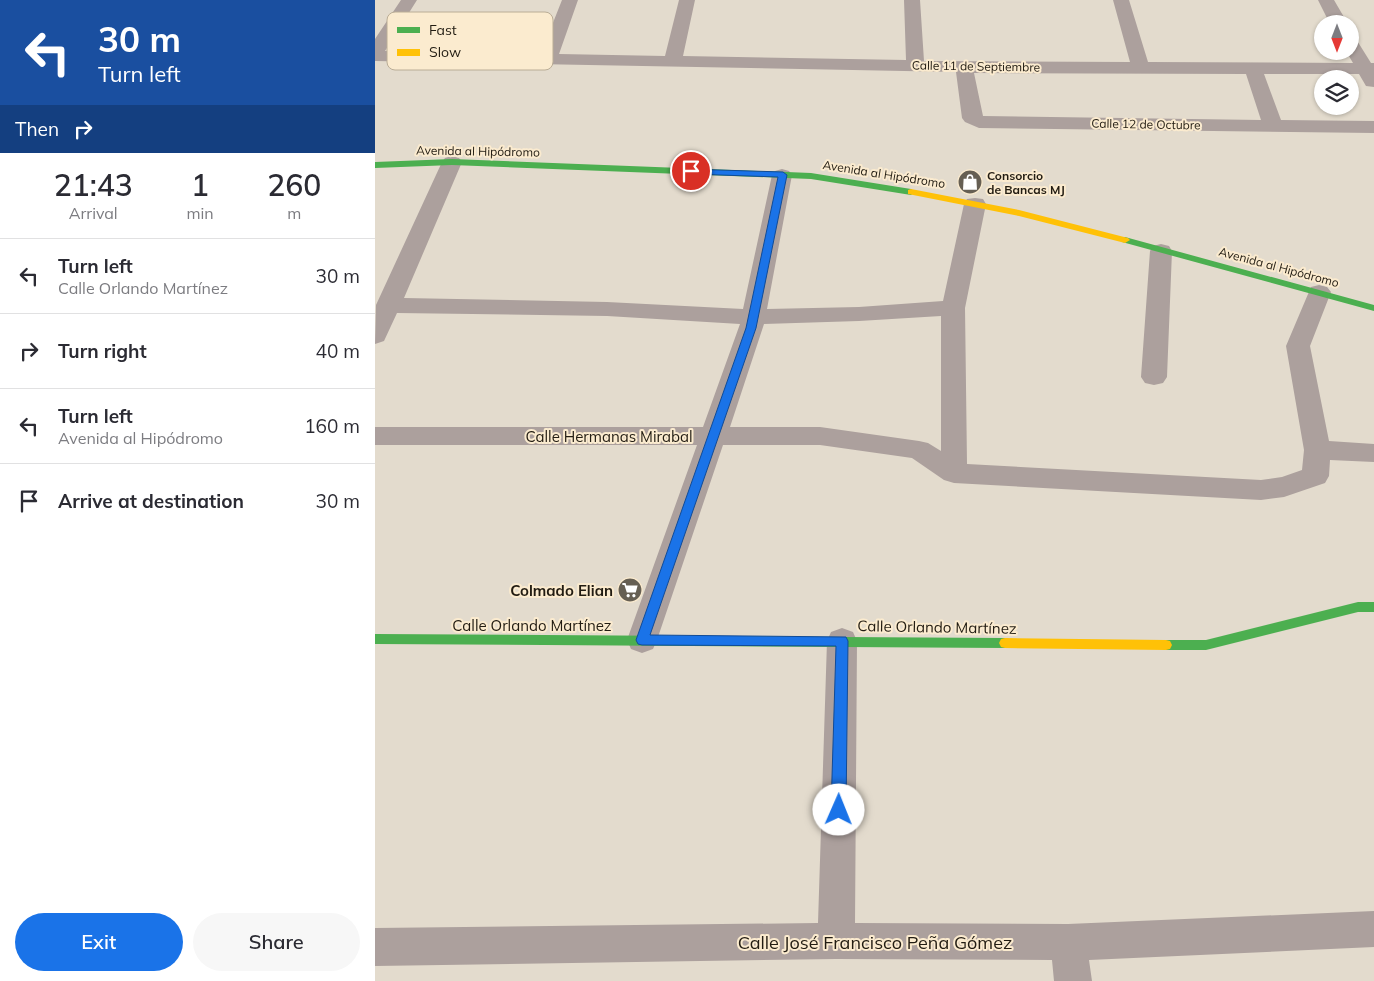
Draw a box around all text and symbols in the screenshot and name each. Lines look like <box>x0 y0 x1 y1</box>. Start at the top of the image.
legend <box>387 12 553 70</box>
north arrow <box>1314 15 1359 60</box>
map controls <box>1314 15 1359 115</box>
text: 30 m <box>98 17 181 61</box>
icon: left <box>15 20 80 85</box>
text: Fast <box>429 21 457 39</box>
text: Slow <box>429 43 461 61</box>
street label: Calle 11 de Septiembre <box>912 57 1040 75</box>
text: Turn left <box>98 60 181 88</box>
button: layers <box>1314 70 1359 115</box>
icon: right <box>69 115 97 143</box>
street label: Calle 12 de Octubre <box>1091 116 1201 132</box>
text: Then <box>15 117 59 141</box>
street label: Avenida al Hipódromo <box>416 142 540 160</box>
pin <box>670 150 712 192</box>
icon: arrive <box>677 157 705 185</box>
street label: Avenida al Hipódromo <box>822 157 946 191</box>
text: 21:43 <box>54 166 133 204</box>
text: 1 <box>191 166 209 204</box>
text: 260 <box>267 166 321 204</box>
place label: Consorcio de Bancas MJ <box>987 168 1065 197</box>
shop icon: Consorcio de Bancas MJ <box>957 169 983 195</box>
text: Arrival <box>69 203 118 223</box>
text: min <box>186 203 214 223</box>
text: m <box>287 203 301 223</box>
street label: Avenida al Hipódromo <box>1217 244 1341 290</box>
text: Turn left <box>58 254 133 278</box>
icon: left <box>15 262 43 290</box>
text: 30 m <box>316 264 360 288</box>
text: Calle Orlando Martínez <box>58 278 228 298</box>
icon: right <box>15 337 43 365</box>
text: Turn right <box>58 339 147 363</box>
text: 40 m <box>316 339 360 363</box>
text: Turn left <box>58 404 133 428</box>
icon: left <box>15 412 43 440</box>
text: 160 m <box>304 414 360 438</box>
street label: Calle Hermanas Mirabal <box>525 427 693 446</box>
text: Avenida al Hipódromo <box>58 428 223 448</box>
icon: arrive <box>15 487 43 515</box>
text: Arrive at destination <box>58 489 244 513</box>
text: 30 m <box>316 489 360 513</box>
supermarket icon: Colmado Elian <box>617 577 643 603</box>
place label: Colmado Elian <box>510 581 613 600</box>
street label: Calle Orlando Martínez <box>452 616 612 635</box>
street label: Calle Orlando Martínez <box>857 616 1017 638</box>
position arrow <box>812 783 864 835</box>
button: Exit <box>15 913 183 971</box>
button: Share <box>193 913 360 971</box>
street label: Calle José Francisco Peña Gómez <box>738 931 1012 954</box>

